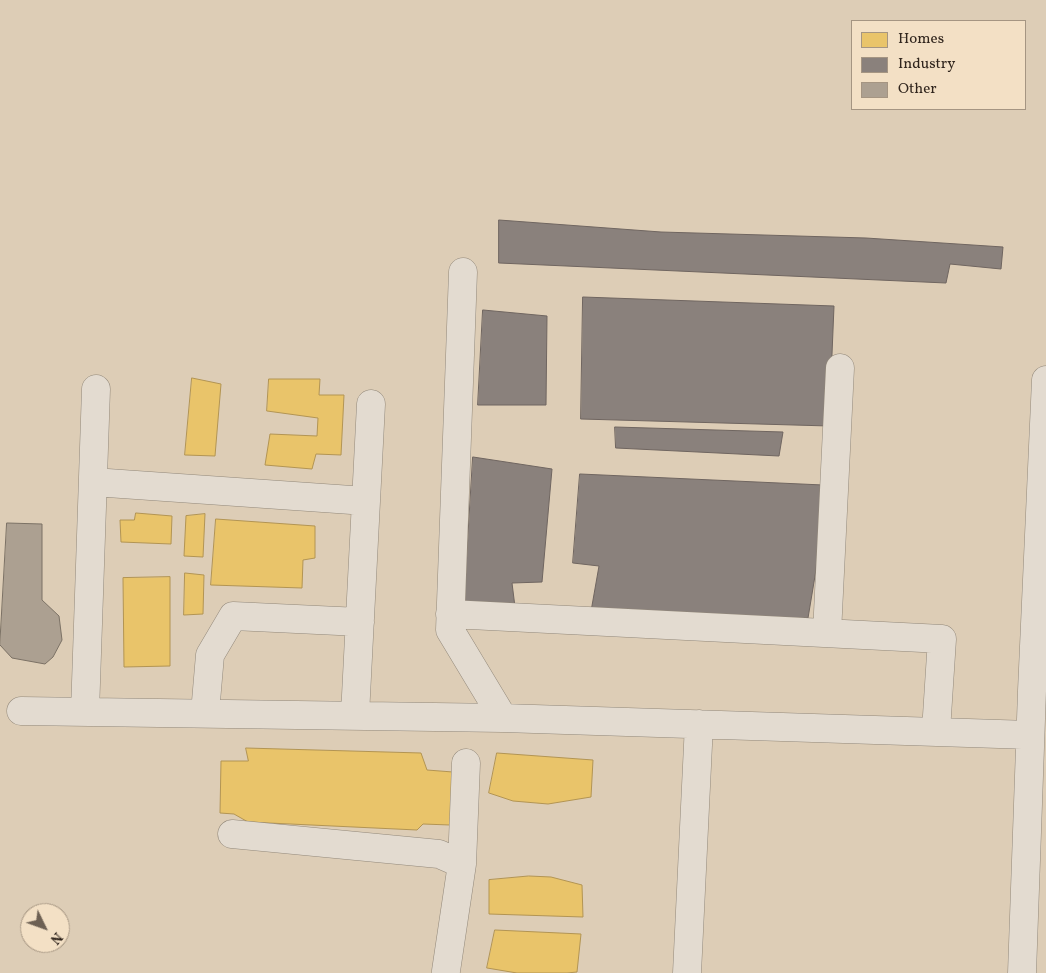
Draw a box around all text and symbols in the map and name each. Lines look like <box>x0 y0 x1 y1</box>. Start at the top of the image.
legend <box>851 20 1026 110</box>
text: Homes <box>898 29 944 50</box>
text: Industry <box>898 54 955 75</box>
text: Other <box>898 79 937 100</box>
north arrow <box>20 903 70 953</box>
text: N <box>45 928 66 948</box>

